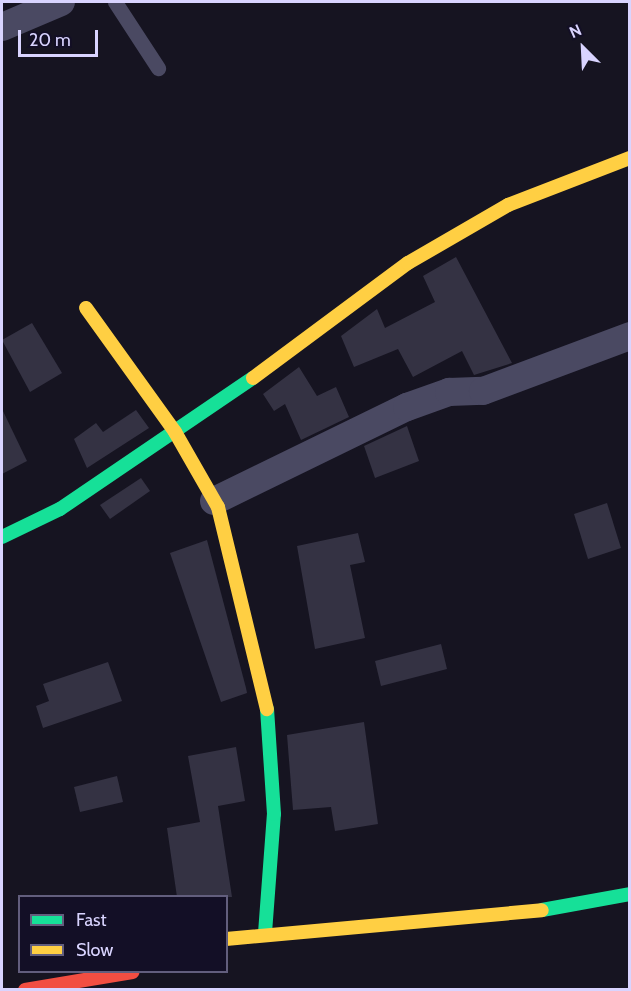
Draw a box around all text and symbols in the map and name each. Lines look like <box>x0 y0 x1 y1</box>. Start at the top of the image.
scale bar <box>21 18 100 56</box>
north arrow <box>553 18 613 78</box>
text: N <box>566 20 585 42</box>
text: 20 m <box>29 29 71 51</box>
legend <box>18 895 228 973</box>
text: Fast <box>76 909 107 931</box>
text: Slow <box>76 939 113 961</box>

